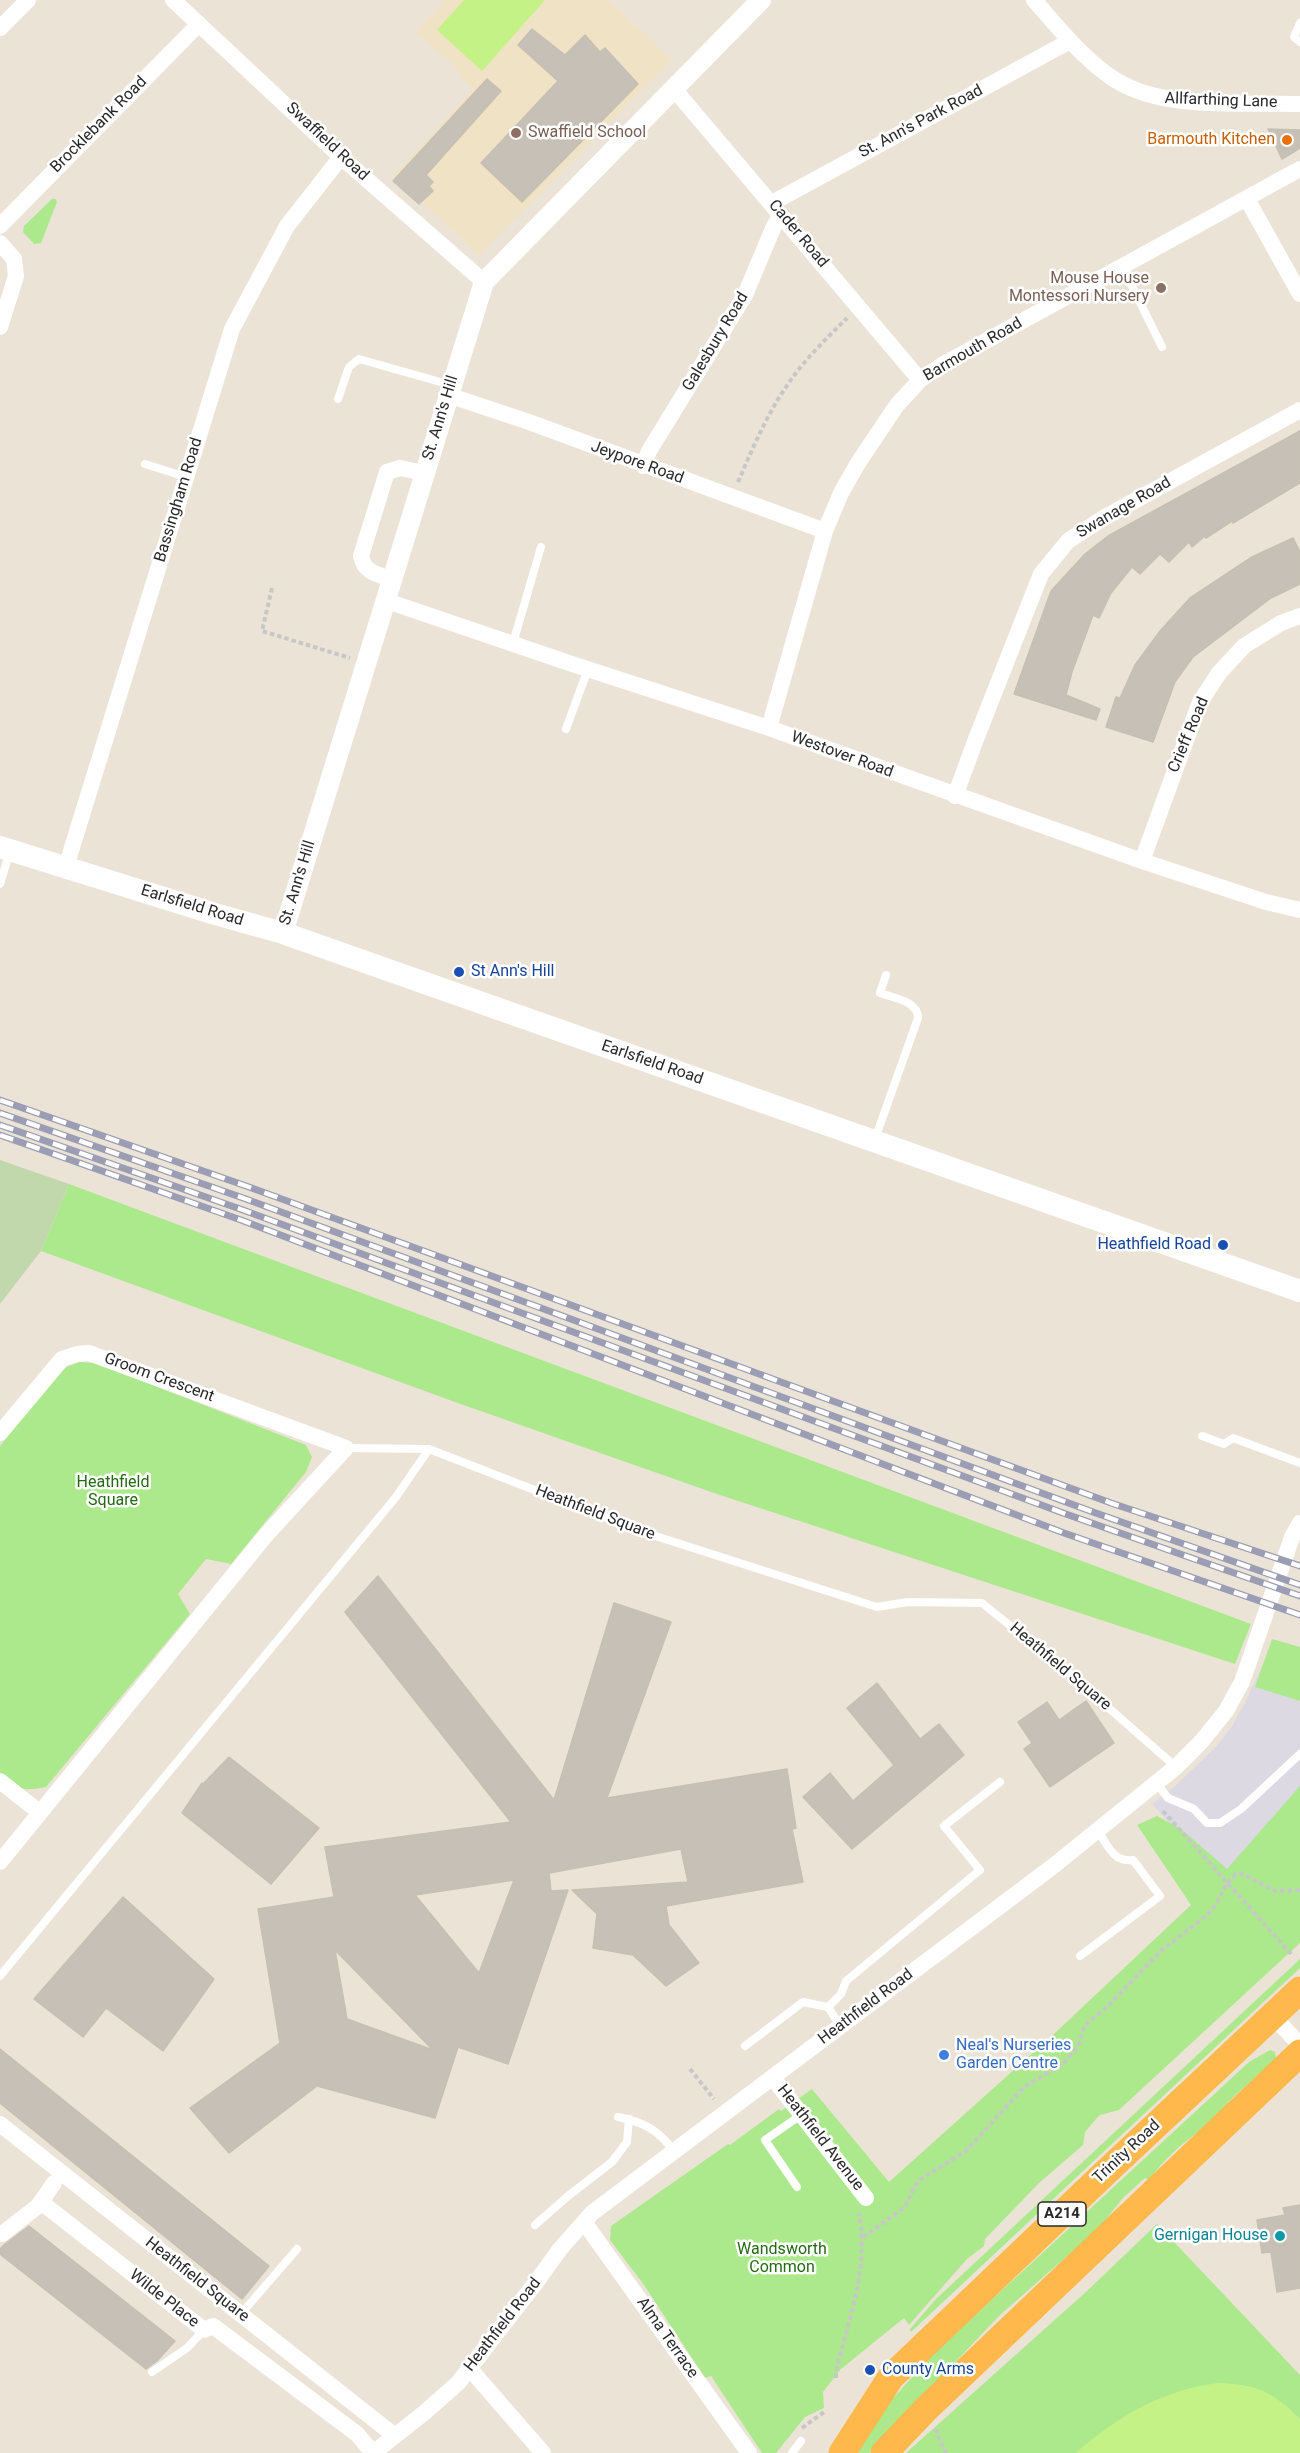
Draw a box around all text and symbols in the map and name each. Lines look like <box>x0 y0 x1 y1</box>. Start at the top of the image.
street label: Brocklebank Road <box>47 73 151 177</box>
street label: St. Ann's Park Road <box>856 81 986 163</box>
street label: Allfarthing Lane <box>1164 89 1278 113</box>
street label: Swaffield Road <box>282 99 372 185</box>
place label: Swaffield School <box>528 123 646 143</box>
marker: Swaffield School <box>509 126 523 140</box>
place label: Barmouth Kitchen <box>1147 130 1275 150</box>
marker: Barmouth Kitchen <box>1280 133 1294 147</box>
street label: Cader Road <box>764 196 832 272</box>
place label: Mouse House Montessori Nursery <box>1009 269 1149 307</box>
marker: Mouse House Montessori Nursery <box>1154 281 1168 295</box>
street label: Galesbury Road <box>679 289 753 395</box>
street label: Barmouth Road <box>920 314 1026 386</box>
street label: St. Ann's Hill <box>419 373 463 463</box>
street label: Bassingham Road <box>151 435 207 565</box>
street label: Jeypore Road <box>588 437 686 489</box>
street label: Swanage Road <box>1073 473 1175 543</box>
street label: Crieff Road <box>1165 694 1213 776</box>
street label: Westover Road <box>788 728 896 782</box>
street label: St. Ann's Hill <box>276 838 320 928</box>
street label: Earlsfield Road <box>138 881 246 931</box>
place label: St Ann's Hill <box>471 962 554 982</box>
marker: St Ann's Hill <box>452 965 466 979</box>
street label: Earlsfield Road <box>599 1037 705 1089</box>
place label: Heathfield Road <box>1097 1235 1211 1255</box>
marker: Heathfield Road <box>1216 1238 1230 1252</box>
street label: Groom Crescent <box>101 1349 217 1407</box>
park label: Heathfield Square <box>77 1473 149 1511</box>
street label: Heathfield Square <box>532 1481 658 1545</box>
street label: Heathfield Square <box>1005 1619 1115 1715</box>
street label: Heathfield Road <box>815 1965 917 2049</box>
place label: Neal's Nurseries Garden Centre <box>956 2036 1071 2074</box>
marker: Neal's Nurseries Garden Centre <box>937 2048 951 2062</box>
street label: Heathfield Avenue <box>773 2081 867 2195</box>
street label: Trinity Road <box>1090 2116 1164 2188</box>
road number: A214 <box>1038 2202 1086 2226</box>
place label: Gernigan House <box>1154 2226 1268 2246</box>
marker: Gernigan House <box>1273 2229 1287 2243</box>
street label: Heathfield Square <box>141 2233 253 2327</box>
park label: Wandsworth Common <box>737 2240 827 2278</box>
street label: Wilde Place <box>125 2266 203 2332</box>
street label: Heathfield Road <box>460 2274 546 2376</box>
street label: Alma Terrace <box>632 2294 702 2382</box>
place label: County Arms <box>882 2360 974 2380</box>
marker: County Arms <box>863 2363 877 2377</box>

